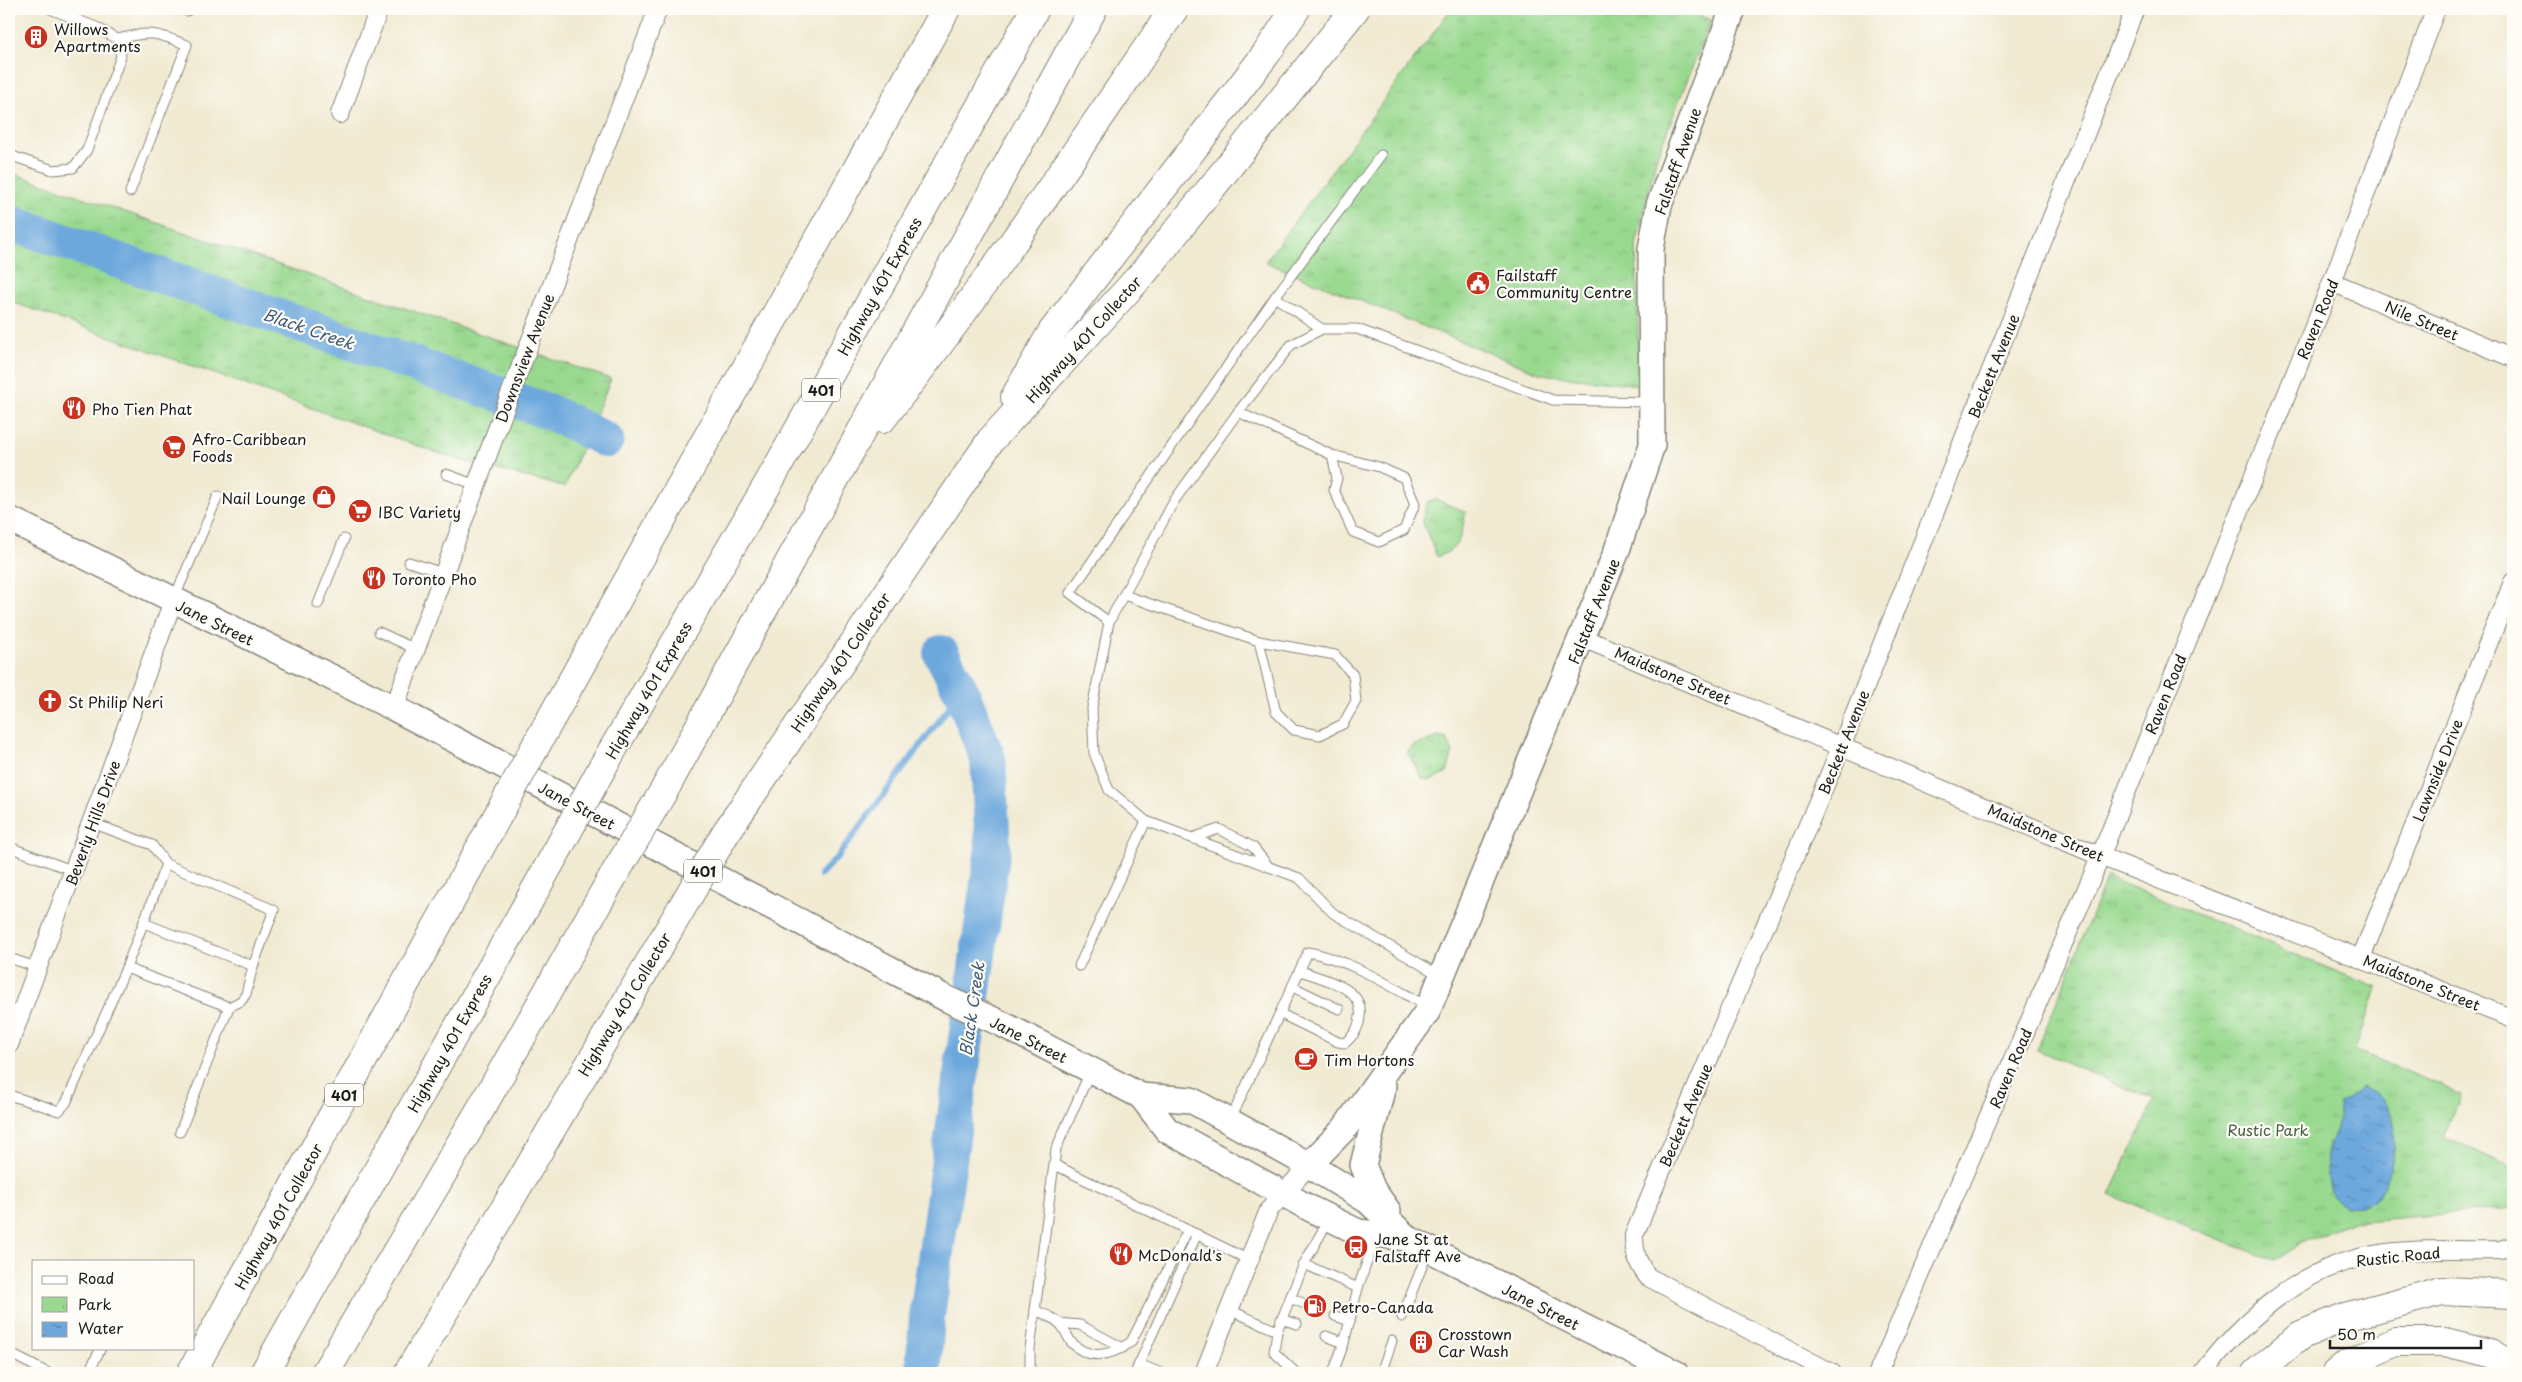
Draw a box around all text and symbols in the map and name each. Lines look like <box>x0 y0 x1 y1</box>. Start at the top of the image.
place label: Willows Apartments <box>54 17 141 57</box>
building icon: Willows Apartments <box>23 24 49 50</box>
street label: Falstaff Avenue <box>1648 104 1706 218</box>
street label: Highway 401 Express <box>831 212 927 360</box>
place label: Failstaff Community Centre <box>1496 263 1632 303</box>
street label: Highway 401 Collector <box>1020 270 1146 408</box>
public building icon: Failstaff Community Centre <box>1465 270 1491 296</box>
street label: Raven Road <box>2290 275 2344 363</box>
street label: Downsview Avenue <box>489 290 559 426</box>
street label: Nile Street <box>2382 294 2462 346</box>
water label: Black Creek <box>260 301 359 355</box>
street label: Beckett Avenue <box>1962 310 2024 422</box>
road number: 401 <box>802 378 840 402</box>
restaurant icon: Pho Tien Phat <box>61 395 87 421</box>
place label: Pho Tien Phat <box>92 397 192 420</box>
place label: Afro-Caribbean Foods <box>192 427 306 467</box>
supermarket icon: Afro-Caribbean Foods <box>161 434 187 460</box>
shop icon: Nail Lounge <box>311 484 337 510</box>
place label: Nail Lounge <box>221 486 306 509</box>
supermarket icon: IBC Variety <box>347 498 373 524</box>
place label: IBC Variety <box>378 500 461 523</box>
street label: Falstaff Avenue <box>1561 555 1625 667</box>
restaurant icon: Toronto Pho <box>361 565 387 591</box>
place label: Toronto Pho <box>392 567 477 590</box>
street label: Highway 401 Collector <box>785 588 895 736</box>
street label: Jane Street <box>172 593 258 651</box>
street label: Highway 401 Express <box>599 617 697 763</box>
street label: Maidstone Street <box>1611 640 1735 710</box>
street label: Raven Road <box>2138 650 2192 738</box>
street label: Beckett Avenue <box>1812 686 1874 798</box>
church icon: St Philip Neri <box>37 688 63 714</box>
place label: St Philip Neri <box>68 690 163 713</box>
street label: Lawnside Drive <box>2406 715 2468 825</box>
street label: Beverly Hills Drive <box>59 757 125 889</box>
street label: Jane Street <box>534 775 620 835</box>
street label: Maidstone Street <box>1984 797 2108 867</box>
road number: 401 <box>684 859 722 882</box>
street label: Highway 401 Collector <box>572 928 676 1080</box>
street label: Maidstone Street <box>2360 948 2484 1016</box>
water label: Black Creek <box>953 959 990 1057</box>
street label: Highway 401 Express <box>401 969 497 1117</box>
street label: Jane Street <box>986 1010 1072 1068</box>
street label: Raven Road <box>1983 1024 2037 1112</box>
cafe icon: Tim Hortons <box>1293 1046 1319 1072</box>
place label: Tim Hortons <box>1324 1048 1414 1071</box>
street label: Beckett Avenue <box>1653 1059 1717 1171</box>
road number: 401 <box>325 1084 363 1106</box>
park label: Rustic Park <box>2227 1118 2309 1141</box>
street label: Highway 401 Collector <box>228 1139 328 1293</box>
place label: Jane St at Falstaff Ave <box>1374 1227 1461 1267</box>
bus stop icon: Jane St at Falstaff Ave <box>1343 1234 1369 1260</box>
street label: Rustic Road <box>2355 1240 2441 1272</box>
restaurant icon: McDonald's <box>1108 1241 1134 1267</box>
place label: McDonald's <box>1138 1243 1222 1266</box>
legend <box>32 1260 195 1350</box>
text: Road <box>78 1266 114 1289</box>
street label: Jane Street <box>1498 1277 1584 1335</box>
text: Park <box>78 1292 112 1315</box>
fuel station icon: Petro-Canada <box>1302 1293 1328 1319</box>
place label: Petro-Canada <box>1332 1295 1434 1318</box>
text: Water <box>78 1316 123 1339</box>
scale bar <box>2330 1317 2481 1349</box>
place label: Crosstown Car Wash <box>1438 1322 1512 1362</box>
text: 50 m <box>2337 1322 2376 1345</box>
building icon: Crosstown Car Wash <box>1408 1329 1434 1355</box>

